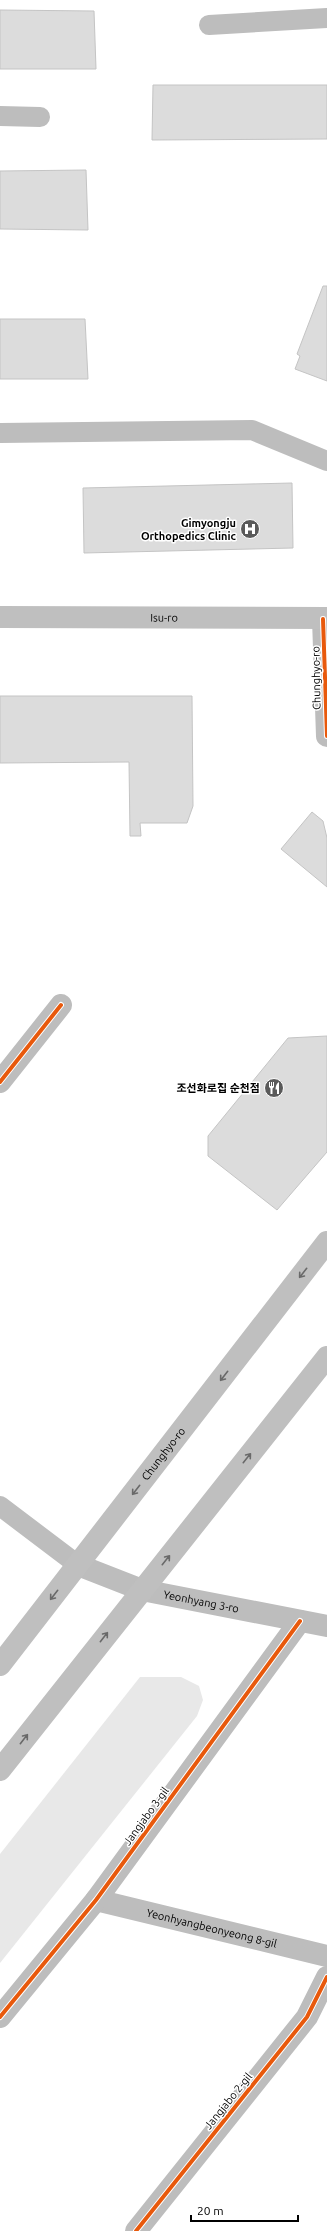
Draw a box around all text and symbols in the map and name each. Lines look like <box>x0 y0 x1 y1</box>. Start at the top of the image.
place label: Gimyongju Orthopedics Clinic <box>141 517 237 542</box>
hospital icon: Gimyongju Orthopedics Clinic <box>239 518 261 540</box>
street label: Isu-ro <box>150 611 178 624</box>
street label: Chunghyo-ro <box>309 646 323 710</box>
restaurant icon: 조선화로집 순천점 <box>263 1077 285 1099</box>
place label: 조선화로집 순천점 <box>176 1082 260 1094</box>
one-way arrow <box>299 1267 307 1278</box>
one-way arrow <box>220 1370 228 1381</box>
street label: Chunghyo-ro <box>139 1425 188 1483</box>
one-way arrow <box>242 1452 251 1463</box>
one-way arrow <box>132 1484 140 1495</box>
one-way arrow <box>161 1554 170 1565</box>
street label: Yeonhyang 3-ro <box>162 1588 240 1615</box>
one-way arrow <box>50 1590 59 1601</box>
one-way arrow <box>100 1632 109 1643</box>
one-way arrow <box>20 1734 28 1745</box>
street label: Jangjabo 3-gil <box>121 1785 171 1847</box>
street label: Yeonhyangbeonyeong 8-gil <box>145 1906 278 1950</box>
street label: Jangjabo 2-gil <box>202 2070 254 2131</box>
scale bar <box>191 2197 298 2223</box>
text: 20 m <box>197 2204 224 2217</box>

